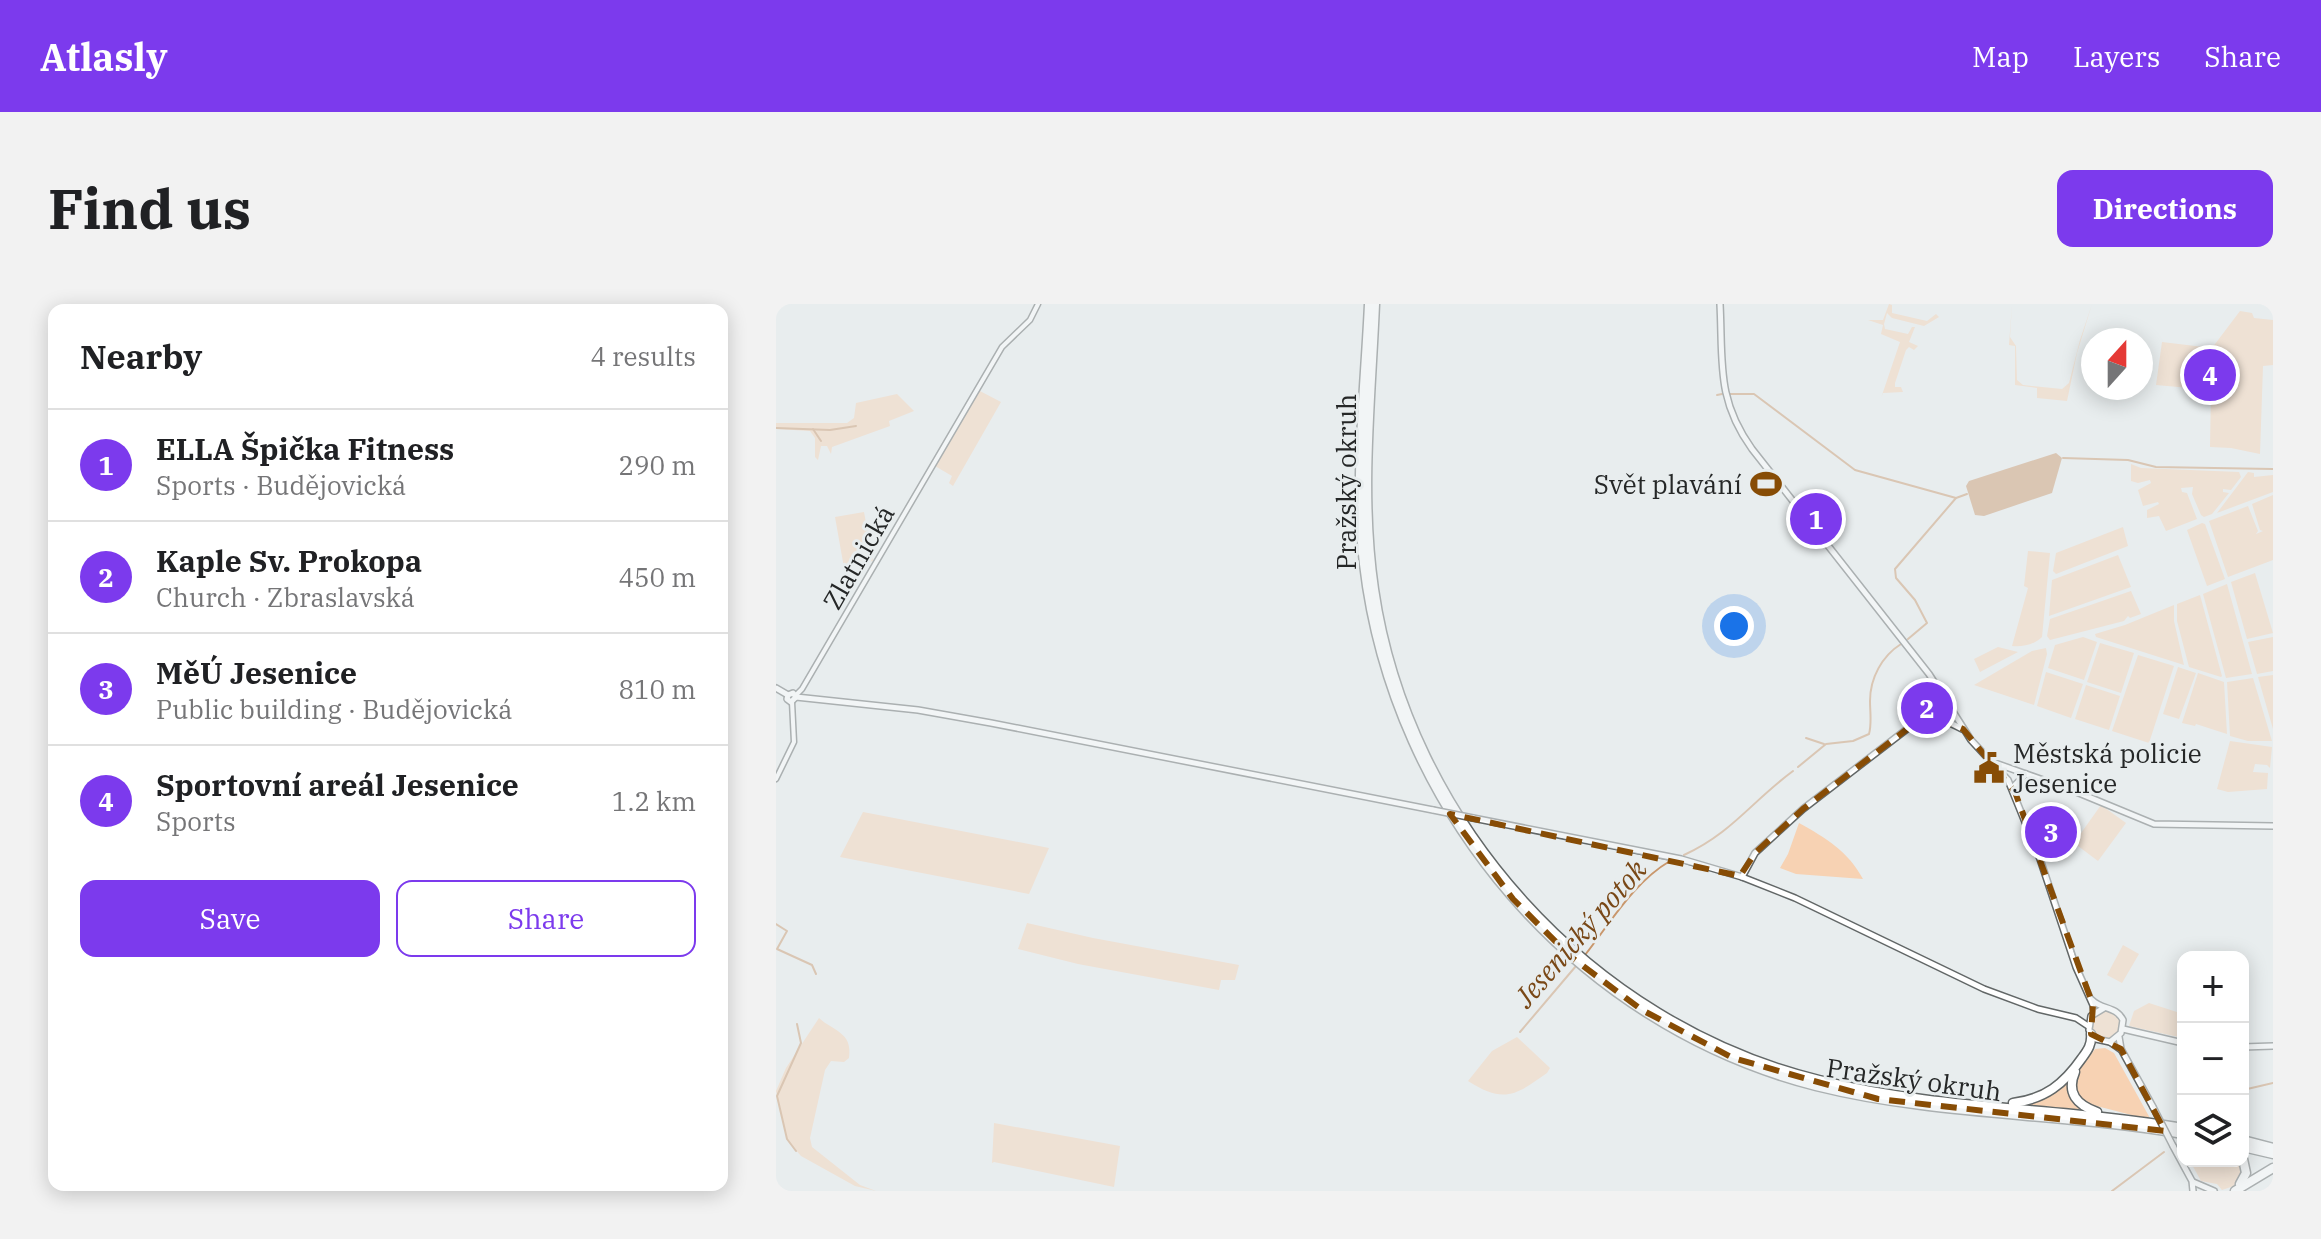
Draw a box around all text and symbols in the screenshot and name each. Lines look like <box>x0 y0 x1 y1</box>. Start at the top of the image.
text: Atlasly <box>40 32 168 81</box>
text: Map <box>1972 38 2029 75</box>
text: Layers <box>2073 38 2160 75</box>
text: Share <box>2204 38 2281 75</box>
button: Directions <box>2057 170 2273 247</box>
text: Find us <box>48 172 251 244</box>
north arrow <box>2081 328 2153 400</box>
text: Nearby <box>80 334 202 378</box>
text: 4 results <box>590 339 696 373</box>
pin: 4 <box>2184 345 2236 405</box>
street label: Pražský okruh <box>1329 394 1363 570</box>
text: ELLA Špička Fitness <box>156 429 454 468</box>
text: 1 <box>98 448 114 482</box>
text: 290 m <box>618 448 696 482</box>
place label: Svět plavání <box>1594 467 1742 501</box>
sports icon: Svět plavání <box>1749 467 1783 501</box>
text: Sports · Budějovická <box>156 468 406 502</box>
pin: 1 <box>1790 489 1842 549</box>
street label: Zlatnická <box>815 499 901 615</box>
text: Kaple Sv. Prokopa <box>156 541 422 580</box>
text: 2 <box>98 560 114 594</box>
text: 450 m <box>618 560 696 594</box>
text: Church · Zbraslavská <box>156 580 415 614</box>
your location <box>1714 606 1754 646</box>
text: MěÚ Jesenice <box>156 653 357 692</box>
text: 3 <box>98 672 114 706</box>
text: 810 m <box>618 672 696 706</box>
pin: 2 <box>1901 678 1953 738</box>
text: Public building · Budějovická <box>156 692 512 726</box>
place label: Městská policie Jesenice <box>2013 736 2202 800</box>
public building icon: Městská policie Jesenice <box>1972 751 2006 785</box>
text: Sportovní areál Jesenice <box>156 765 519 804</box>
text: 4 <box>98 784 114 818</box>
text: 1.2 km <box>612 784 696 818</box>
pin: 3 <box>2025 802 2077 862</box>
text: Sports <box>156 804 236 838</box>
water label: Jesenický potok <box>1505 851 1655 1016</box>
button: Save <box>80 880 380 957</box>
button: Share <box>396 880 696 957</box>
map controls <box>2177 951 2249 1167</box>
button: + <box>2177 951 2249 1023</box>
button: − <box>2177 1023 2249 1095</box>
street label: Pražský okruh <box>1824 1050 2004 1108</box>
button: layers <box>2177 1095 2249 1167</box>

